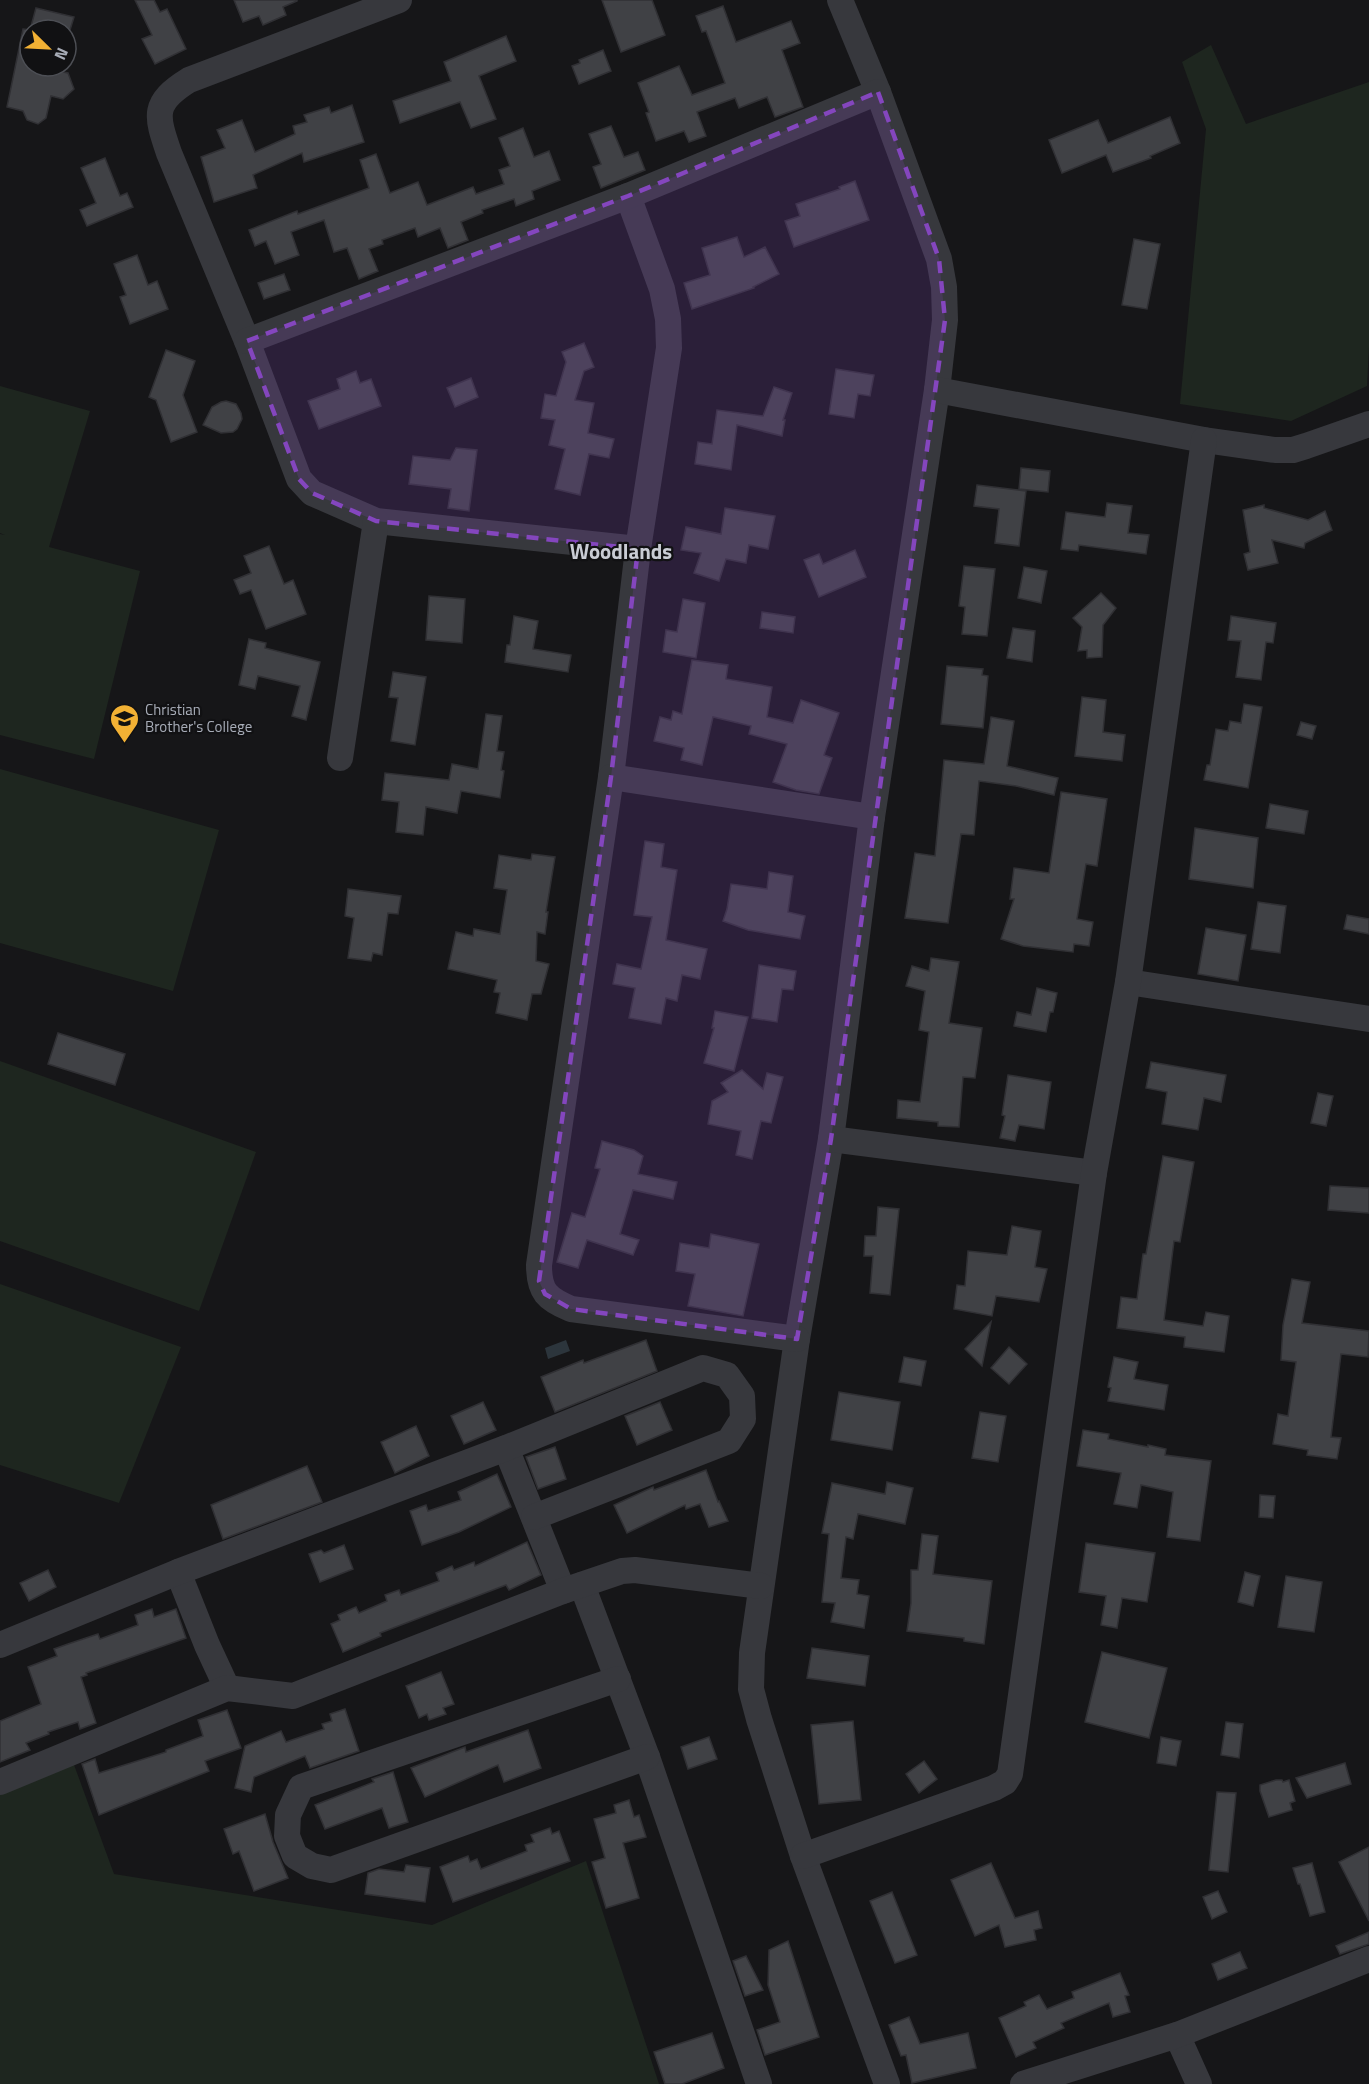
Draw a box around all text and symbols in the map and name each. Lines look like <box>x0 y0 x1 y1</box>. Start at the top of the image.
north arrow <box>18 18 78 78</box>
text: N <box>48 44 75 64</box>
district label: Woodlands <box>570 535 672 567</box>
place label: Christian Brother's College <box>145 698 252 738</box>
school or university icon: Christian Brother's College <box>108 702 140 744</box>

